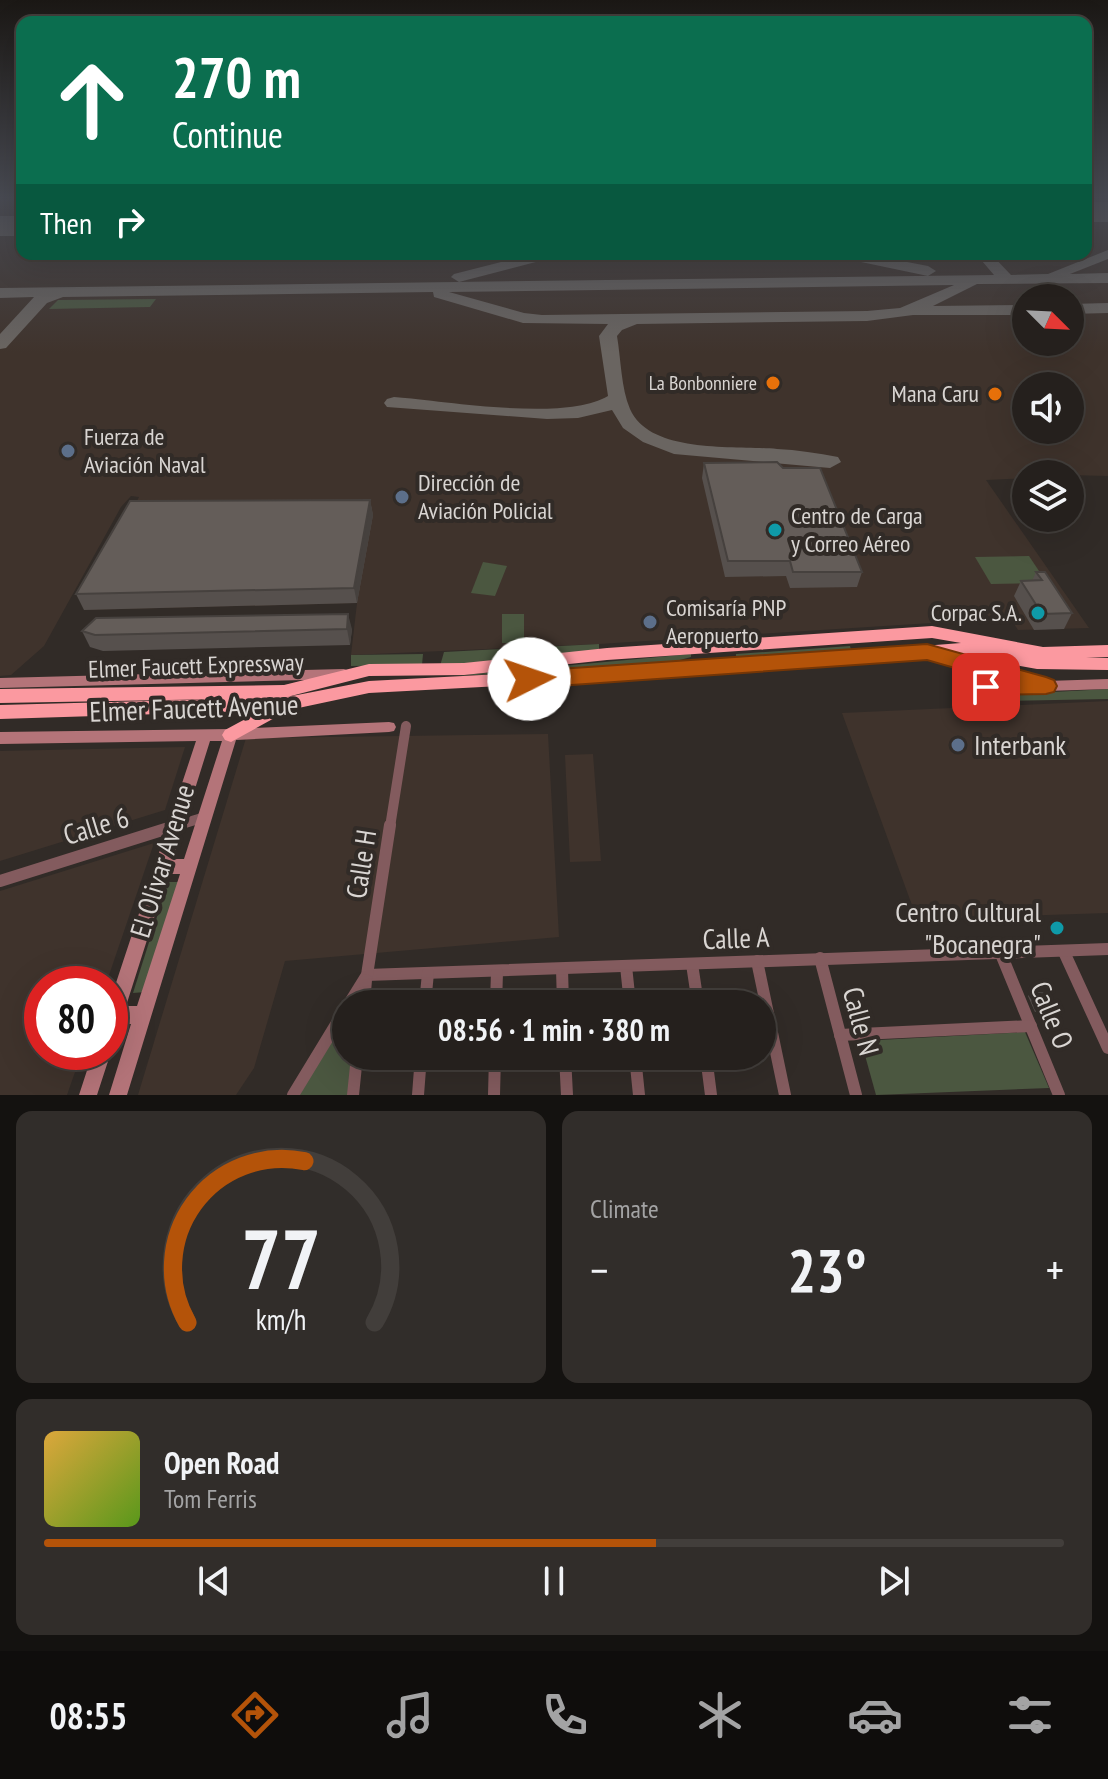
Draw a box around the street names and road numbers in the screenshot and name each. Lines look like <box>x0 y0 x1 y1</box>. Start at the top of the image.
street label: Elmer Faucett Expressway <box>88 646 304 685</box>
street label: Elmer Faucett Avenue <box>89 685 299 730</box>
street label: El Olivar Avenue <box>121 780 202 942</box>
street label: Calle 6 <box>58 798 133 853</box>
street label: Calle H <box>337 827 384 901</box>
street label: Calle A <box>702 918 771 957</box>
street label: Calle O <box>1022 976 1083 1054</box>
street label: Calle N <box>835 983 888 1059</box>

